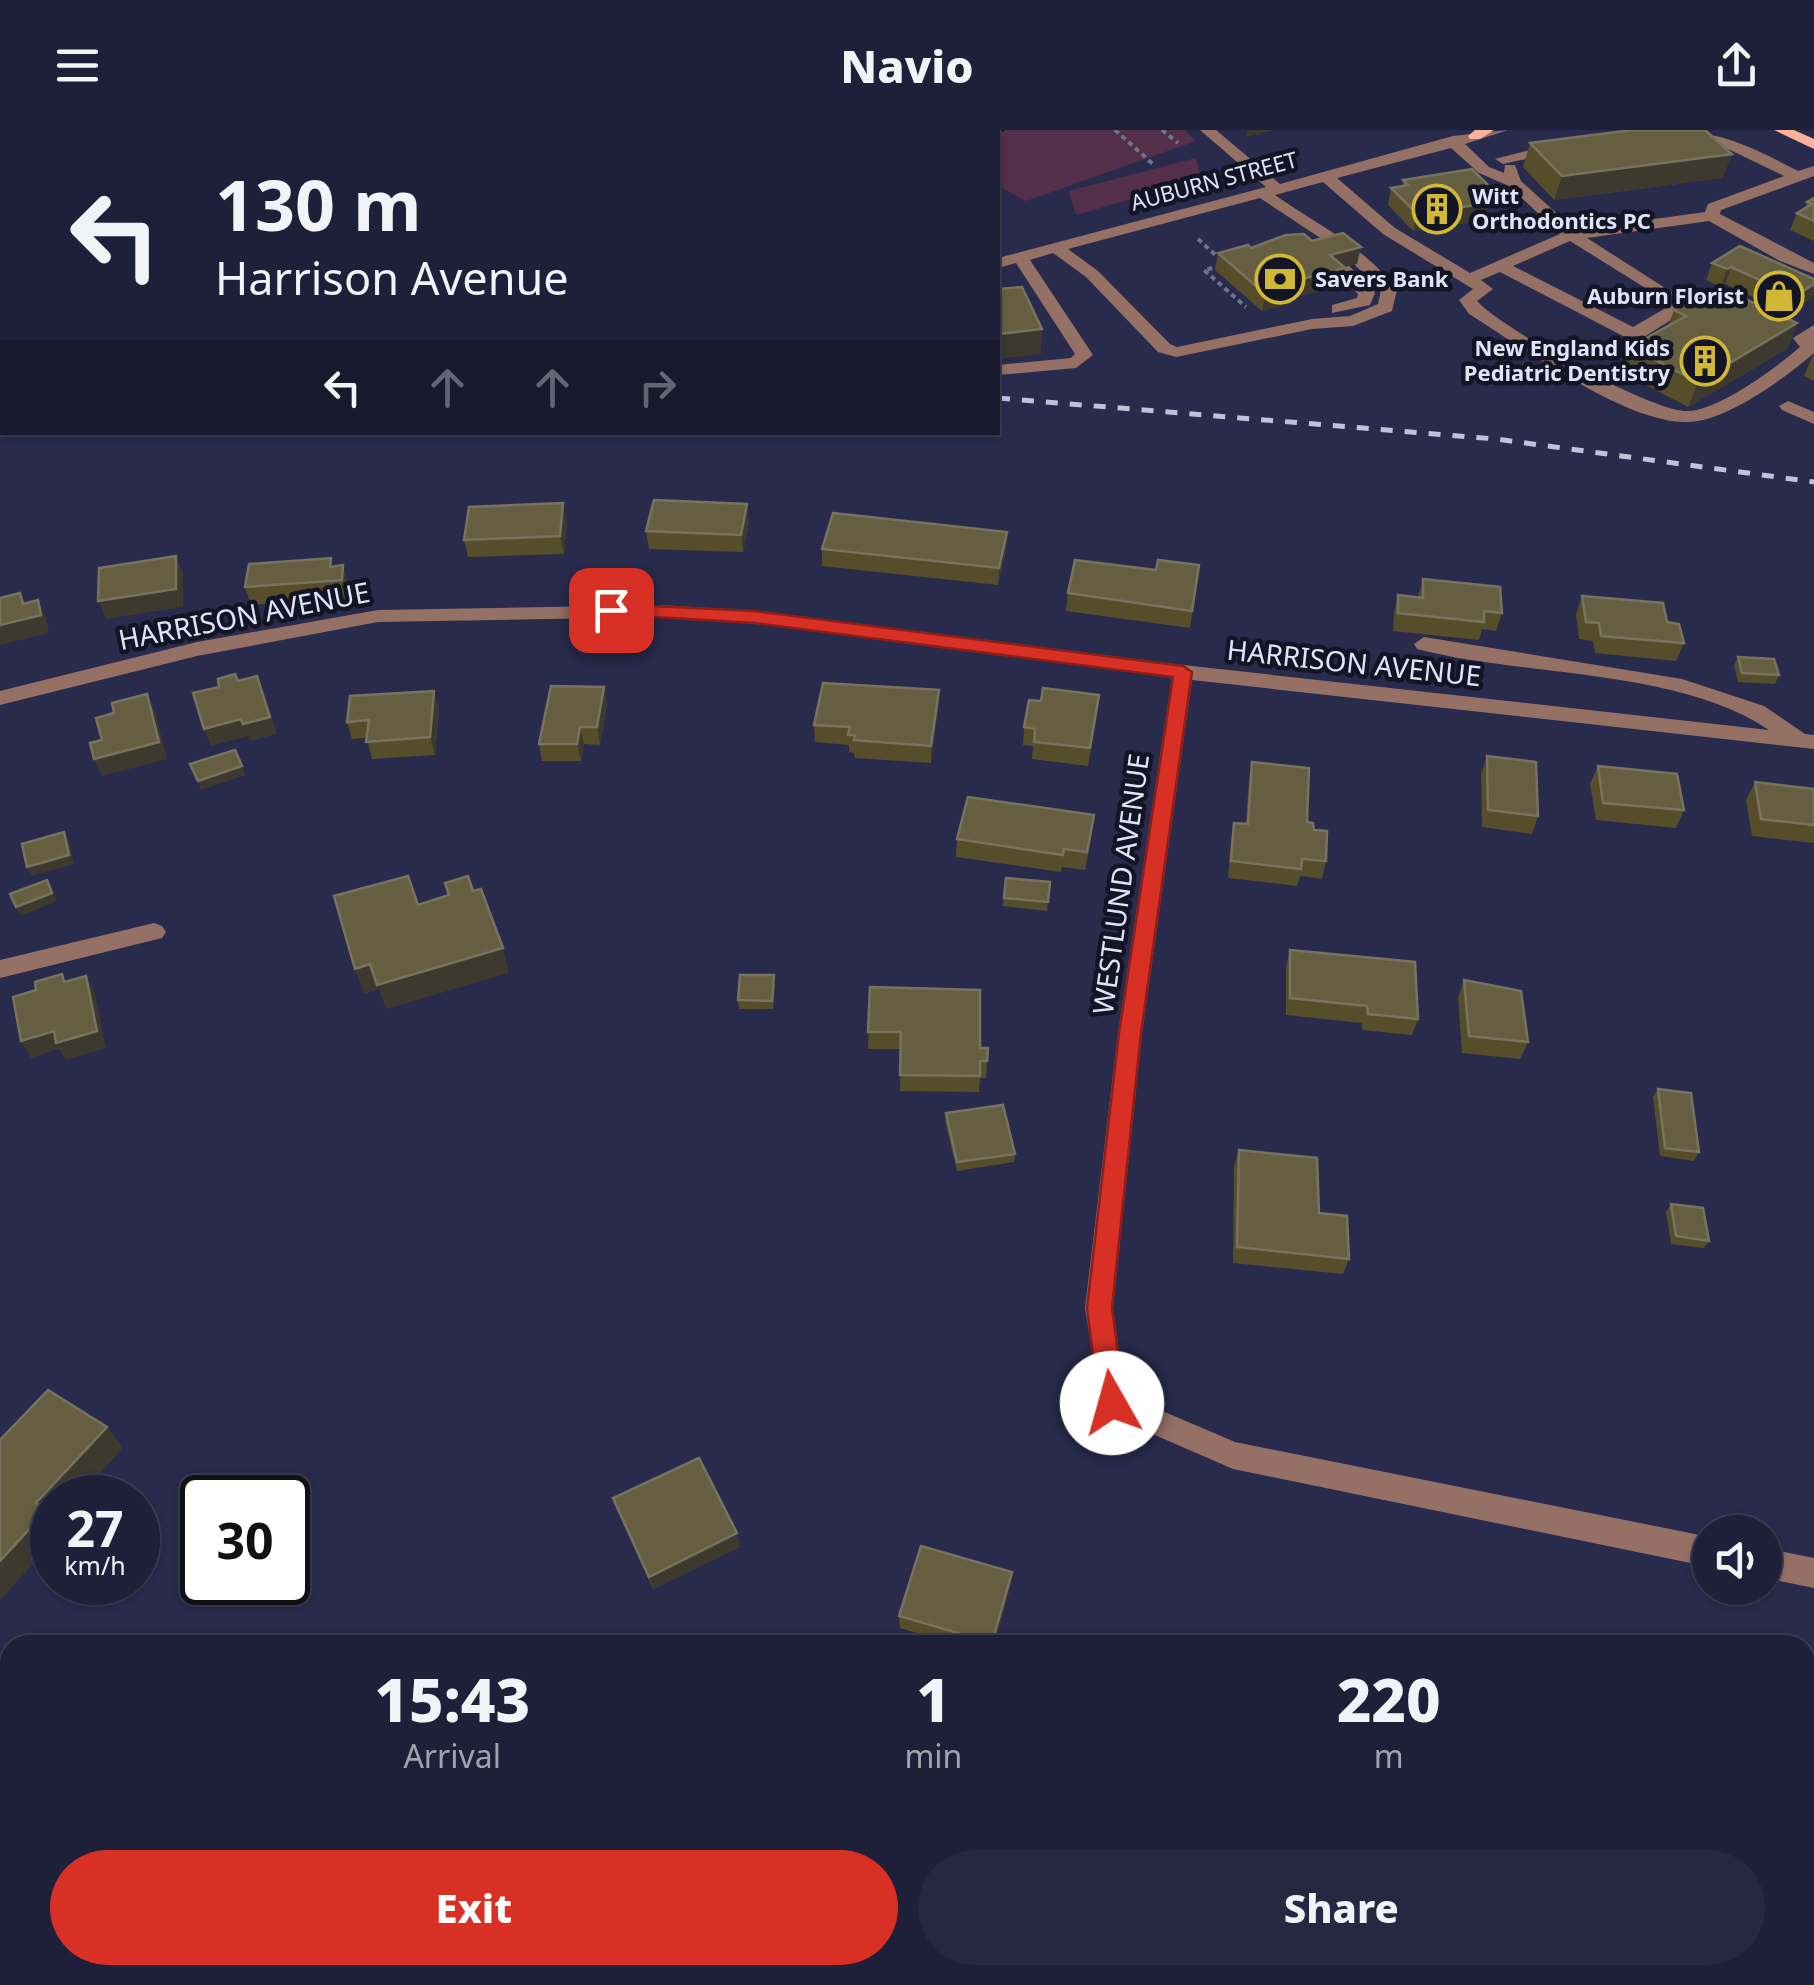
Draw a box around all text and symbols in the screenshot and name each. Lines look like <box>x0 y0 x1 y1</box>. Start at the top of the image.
text: Navio <box>840 35 974 96</box>
icon: menu <box>50 38 105 93</box>
icon: share <box>1709 38 1764 93</box>
street label: AUBURN STREET <box>1127 143 1300 217</box>
text: 130 m <box>215 156 422 252</box>
icon: left <box>50 170 180 300</box>
place label: Witt Orthodontics PC <box>1472 180 1651 235</box>
building icon: Witt Orthodontics PC <box>1411 183 1463 235</box>
text: Harrison Avenue <box>215 247 569 308</box>
bank icon: Savers Bank <box>1254 253 1306 305</box>
place label: Savers Bank <box>1315 263 1449 293</box>
shop icon: Auburn Florist <box>1753 270 1805 322</box>
place label: Auburn Florist <box>1587 280 1744 310</box>
place label: New England Kids Pediatric Dentistry <box>1464 332 1670 387</box>
building icon: New England Kids Pediatric Dentistry <box>1679 335 1731 387</box>
icon: left <box>315 360 370 415</box>
icon: ahead <box>420 360 475 415</box>
icon: ahead <box>525 360 580 415</box>
icon: right <box>630 360 685 415</box>
pin <box>569 568 654 653</box>
street label: HARRISON AVENUE <box>115 572 373 658</box>
icon: arrive <box>584 583 639 638</box>
street label: HARRISON AVENUE <box>1225 630 1483 694</box>
street label: WESTLUND AVENUE <box>1083 751 1157 1017</box>
position arrow <box>1060 1351 1164 1455</box>
speed limit sign: 30 <box>180 1475 310 1605</box>
text: 27 <box>66 1494 124 1562</box>
map controls <box>1692 1515 1782 1605</box>
button: sound <box>1692 1515 1782 1605</box>
text: km/h <box>64 1548 126 1582</box>
text: 15:43 <box>374 1658 530 1740</box>
text: 1 <box>916 1658 951 1740</box>
text: 220 <box>1337 1658 1441 1740</box>
text: Arrival <box>403 1734 501 1777</box>
text: min <box>904 1734 962 1777</box>
text: m <box>1374 1734 1404 1777</box>
button: Exit <box>50 1850 898 1965</box>
button: Share <box>918 1850 1765 1965</box>

